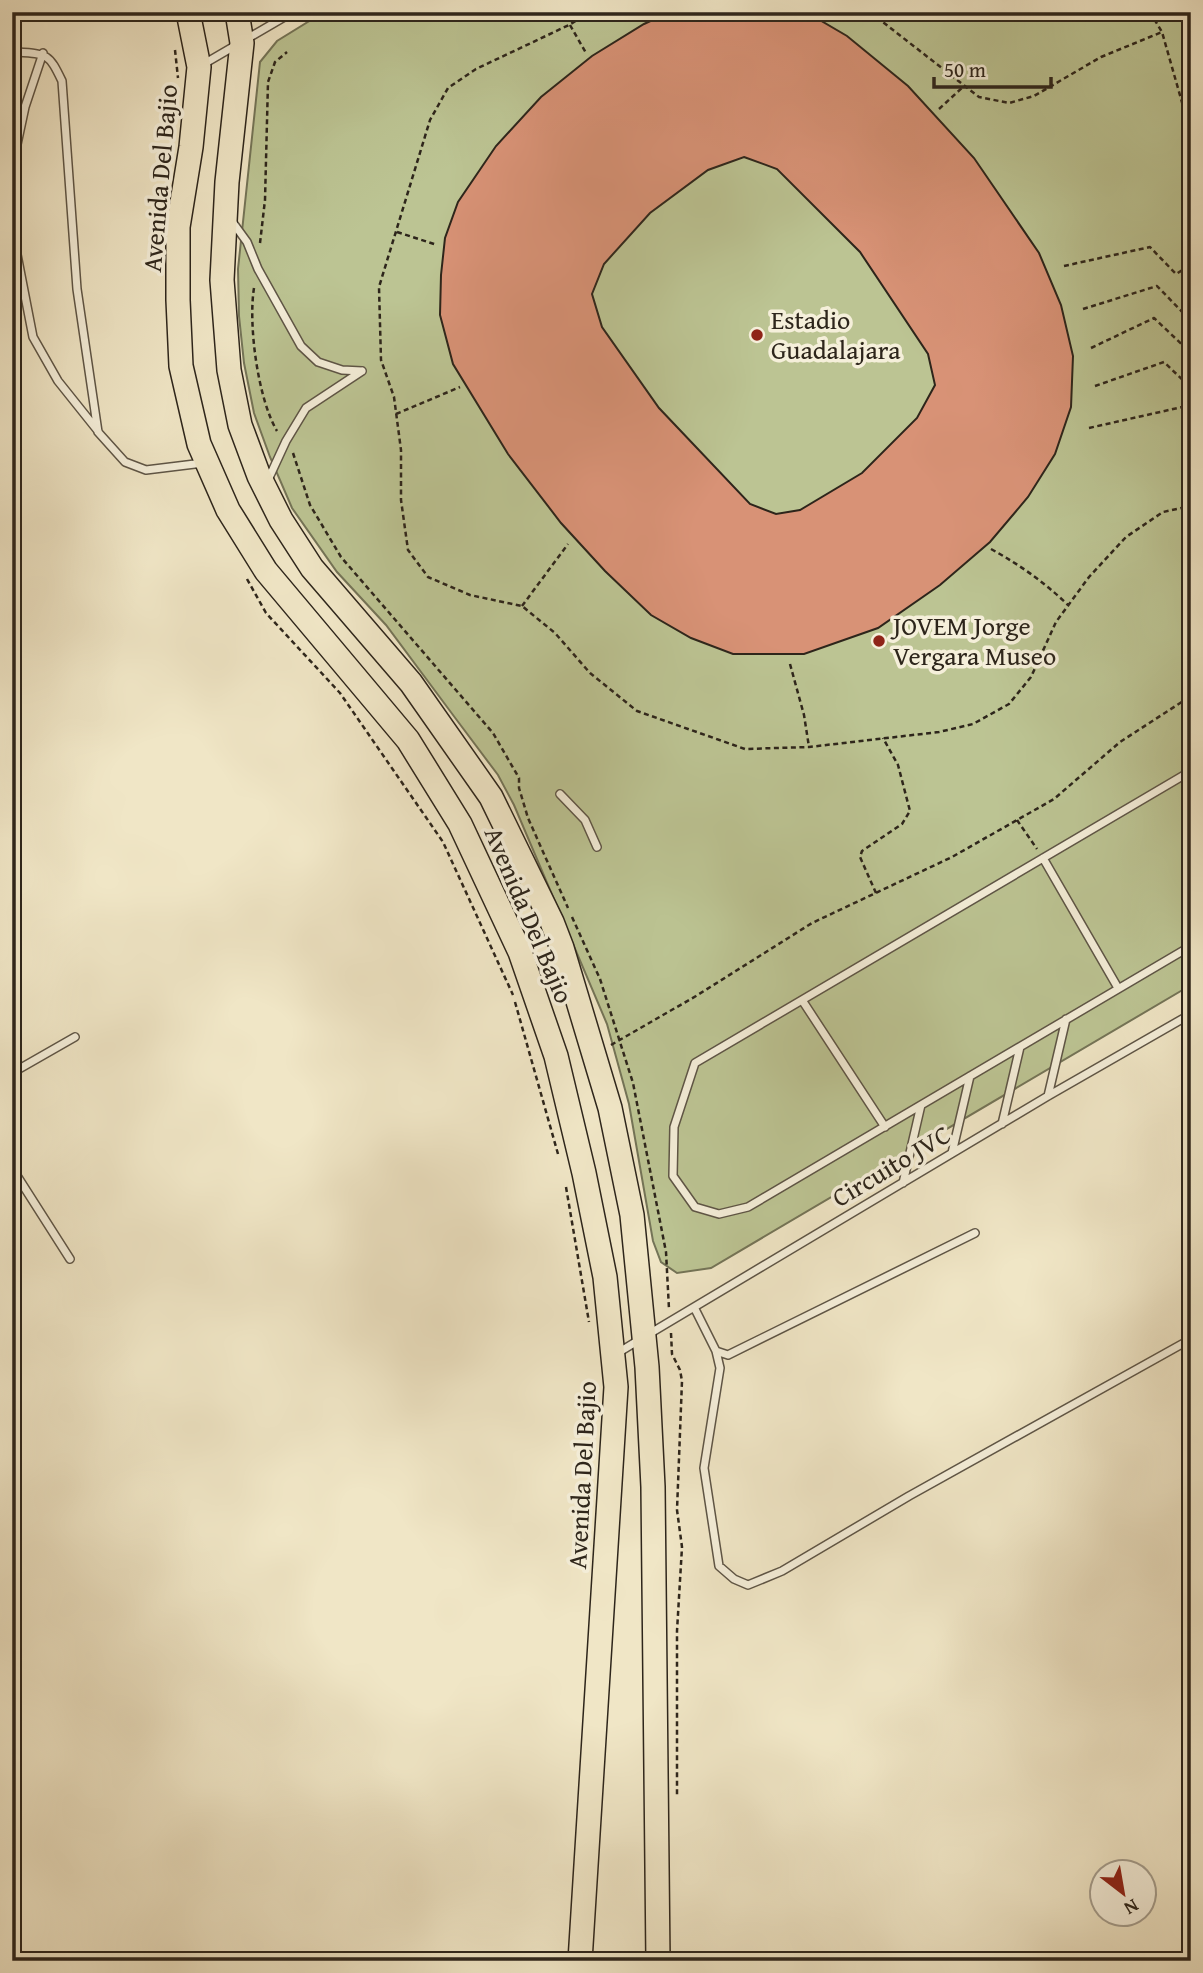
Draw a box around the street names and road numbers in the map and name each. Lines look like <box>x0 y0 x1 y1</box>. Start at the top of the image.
street label: Avenida Del Bajio <box>132 82 187 274</box>
street label: Avenida Del Bajio <box>475 820 584 1009</box>
street label: Circuito JVC <box>824 1115 957 1216</box>
street label: Avenida Del Bajio <box>557 1380 606 1570</box>

